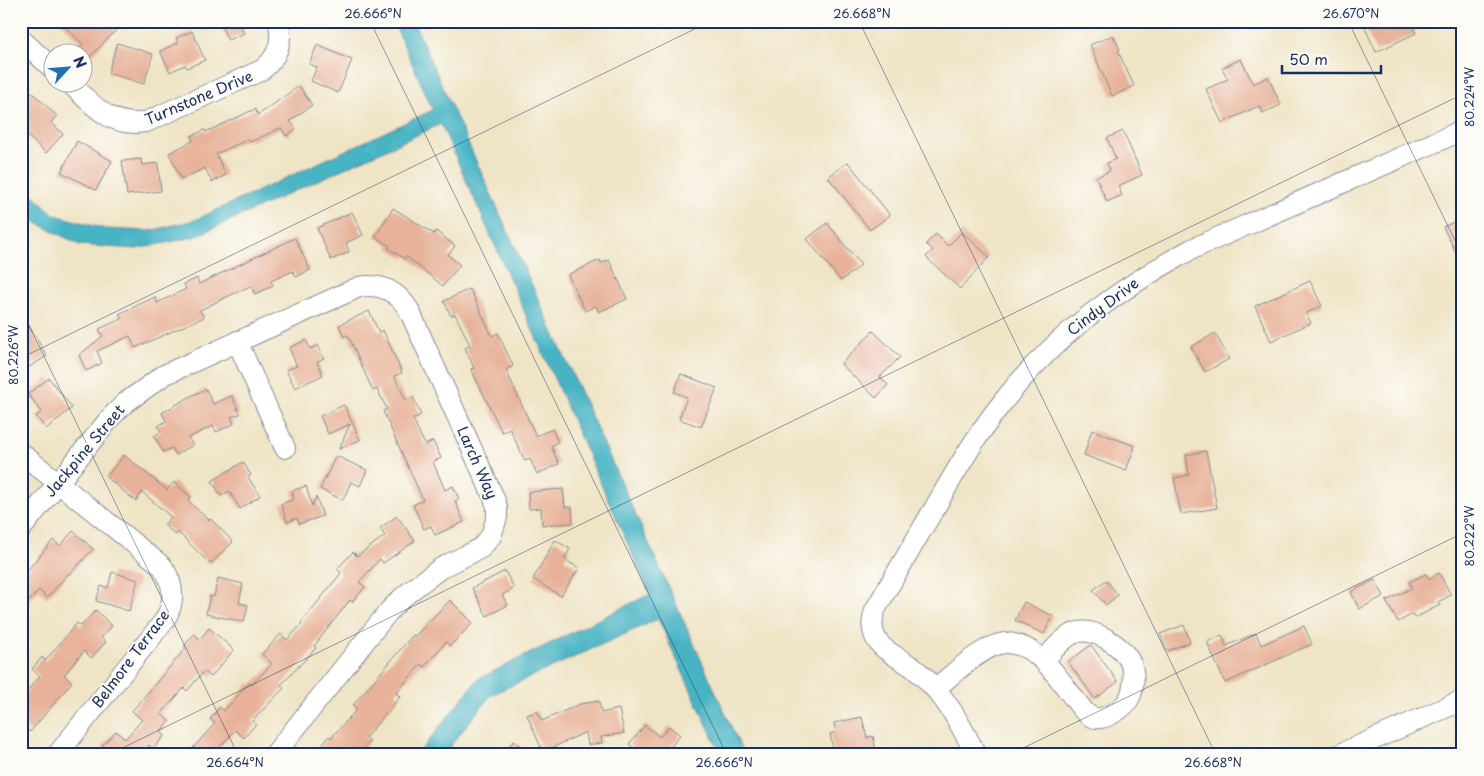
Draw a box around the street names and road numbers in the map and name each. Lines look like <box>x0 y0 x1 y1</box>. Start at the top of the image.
street label: Turnstone Drive <box>141 63 256 130</box>
street label: Cindy Drive <box>1061 271 1143 340</box>
street label: Jackpine Street <box>38 399 129 501</box>
street label: Larch Way <box>452 422 505 502</box>
street label: Belmore Terrace <box>85 604 174 712</box>

